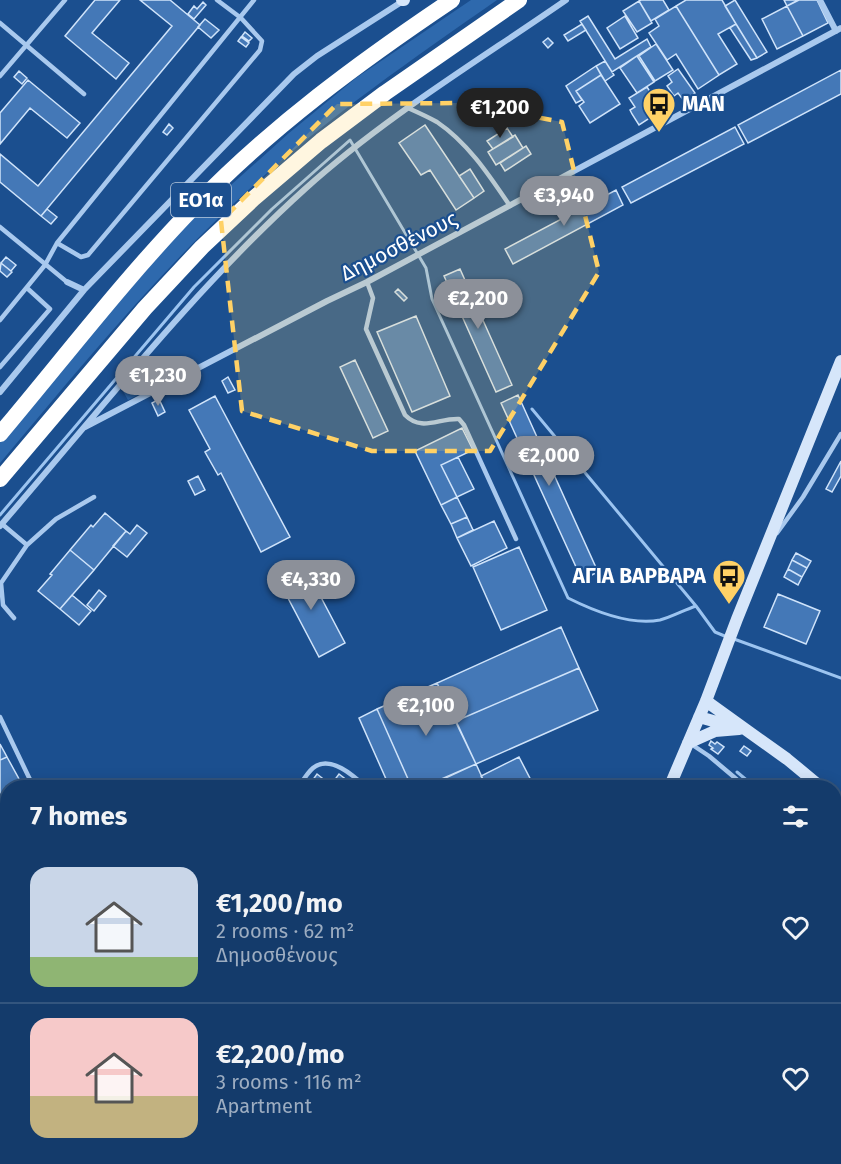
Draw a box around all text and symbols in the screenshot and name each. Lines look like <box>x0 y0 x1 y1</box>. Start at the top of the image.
bus stop icon: ΜΑΝ <box>641 86 677 133</box>
pin: €1,200 <box>451 88 549 139</box>
place label: ΜΑΝ <box>682 91 725 117</box>
text: €1,200 <box>470 95 530 119</box>
pin: €3,940 <box>515 176 613 227</box>
road number: ΕΟ1α <box>171 183 231 217</box>
text: €3,940 <box>534 183 594 207</box>
street label: Δημοσθένους <box>336 205 462 287</box>
pin: €2,200 <box>429 279 527 330</box>
text: €2,200 <box>448 286 508 310</box>
pin: €1,230 <box>109 356 207 407</box>
text: €1,230 <box>129 363 187 387</box>
pin: €2,000 <box>500 436 598 487</box>
text: €2,000 <box>518 443 580 467</box>
bus stop icon: ΑΓΙΑ ΒΑΡΒΑΡΑ <box>711 558 747 605</box>
pin: €4,330 <box>262 560 360 611</box>
place label: ΑΓΙΑ ΒΑΡΒΑΡΑ <box>572 563 707 589</box>
text: €4,330 <box>281 567 341 591</box>
pin: €2,100 <box>377 686 475 737</box>
text: €2,100 <box>397 693 455 717</box>
icon: filters <box>779 800 812 833</box>
text: 7 homes <box>30 801 127 832</box>
text: €1,200/mo <box>216 888 343 919</box>
icon: home <box>78 891 150 963</box>
icon: heart <box>779 911 812 944</box>
text: 2 rooms · 62 m² <box>216 919 354 943</box>
text: Δημοσθένους <box>216 943 338 967</box>
text: €2,200/mo <box>216 1039 345 1070</box>
icon: home <box>78 1042 150 1114</box>
icon: heart <box>779 1062 812 1095</box>
text: 3 rooms · 116 m² <box>216 1070 362 1094</box>
text: Apartment <box>216 1094 312 1118</box>

